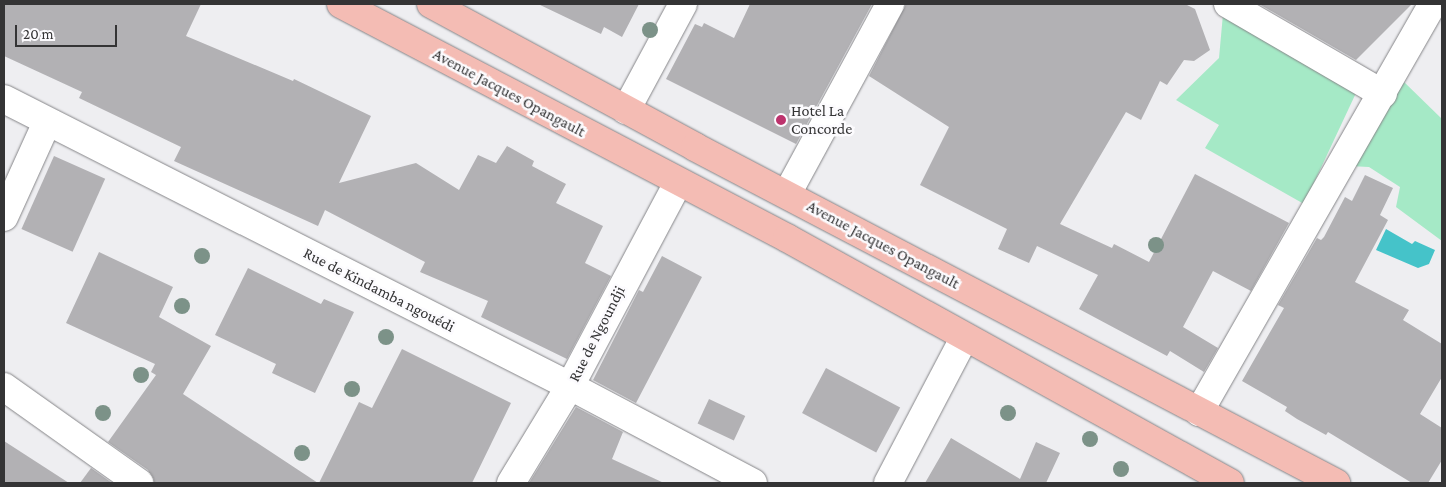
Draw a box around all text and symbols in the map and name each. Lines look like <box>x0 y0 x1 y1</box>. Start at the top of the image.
scale bar <box>18 15 120 47</box>
text: 20 m <box>23 26 54 42</box>
street label: Avenue Jacques Opangault <box>429 45 589 141</box>
place label: Hotel La Concorde <box>791 101 852 139</box>
marker: Hotel La Concorde <box>775 114 787 126</box>
street label: Avenue Jacques Opangault <box>803 197 963 293</box>
street label: Rue de Kindamba ngouédi <box>300 243 458 337</box>
street label: Rue de Ngoundji <box>565 283 629 385</box>

